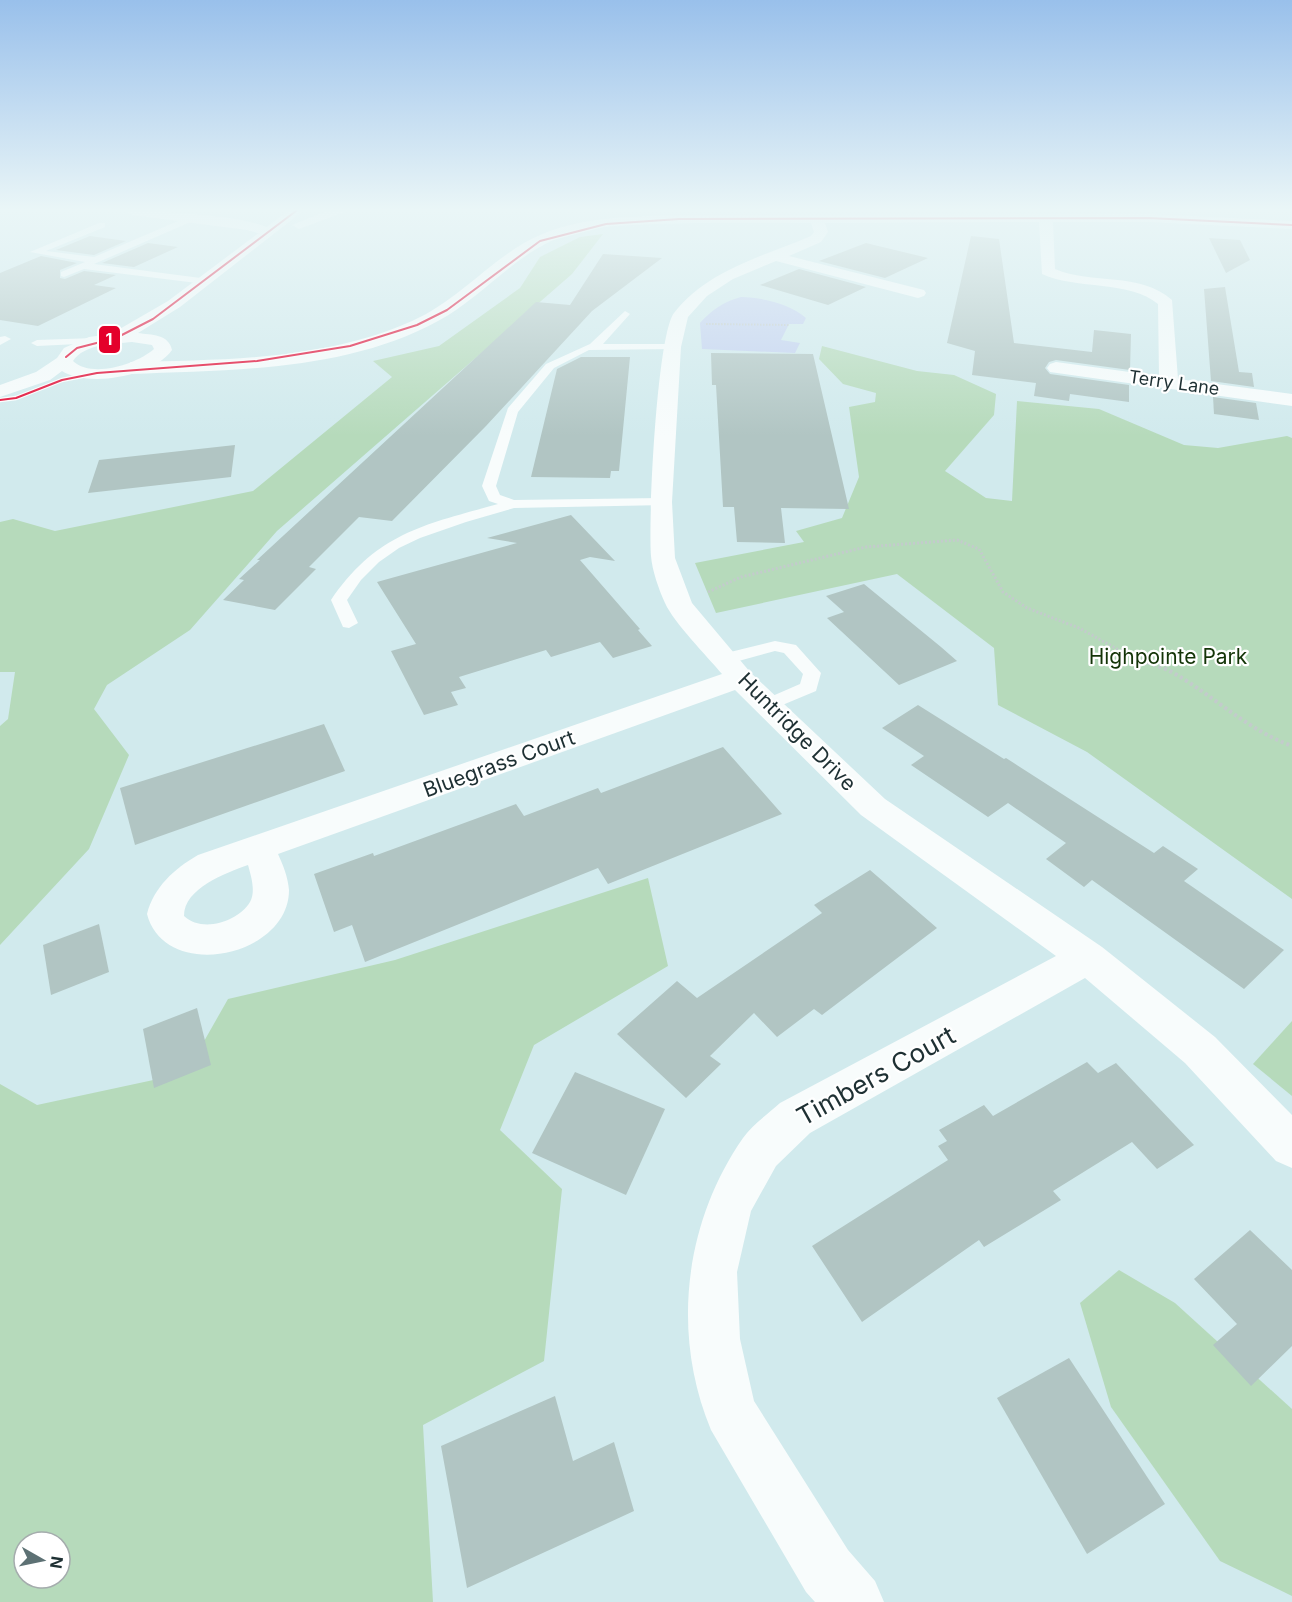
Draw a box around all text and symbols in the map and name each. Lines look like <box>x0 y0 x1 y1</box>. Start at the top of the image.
line badge: 1 <box>98 325 121 354</box>
text: 1 <box>106 329 112 349</box>
street label: Terry Lane <box>1127 366 1221 399</box>
park label: Highpointe Park <box>1089 644 1248 669</box>
street label: Huntridge Drive <box>733 667 862 796</box>
street label: Bluegrass Court <box>420 724 578 803</box>
street label: Timbers Court <box>791 1019 960 1132</box>
north arrow <box>12 1530 72 1590</box>
text: N <box>46 1555 68 1570</box>

